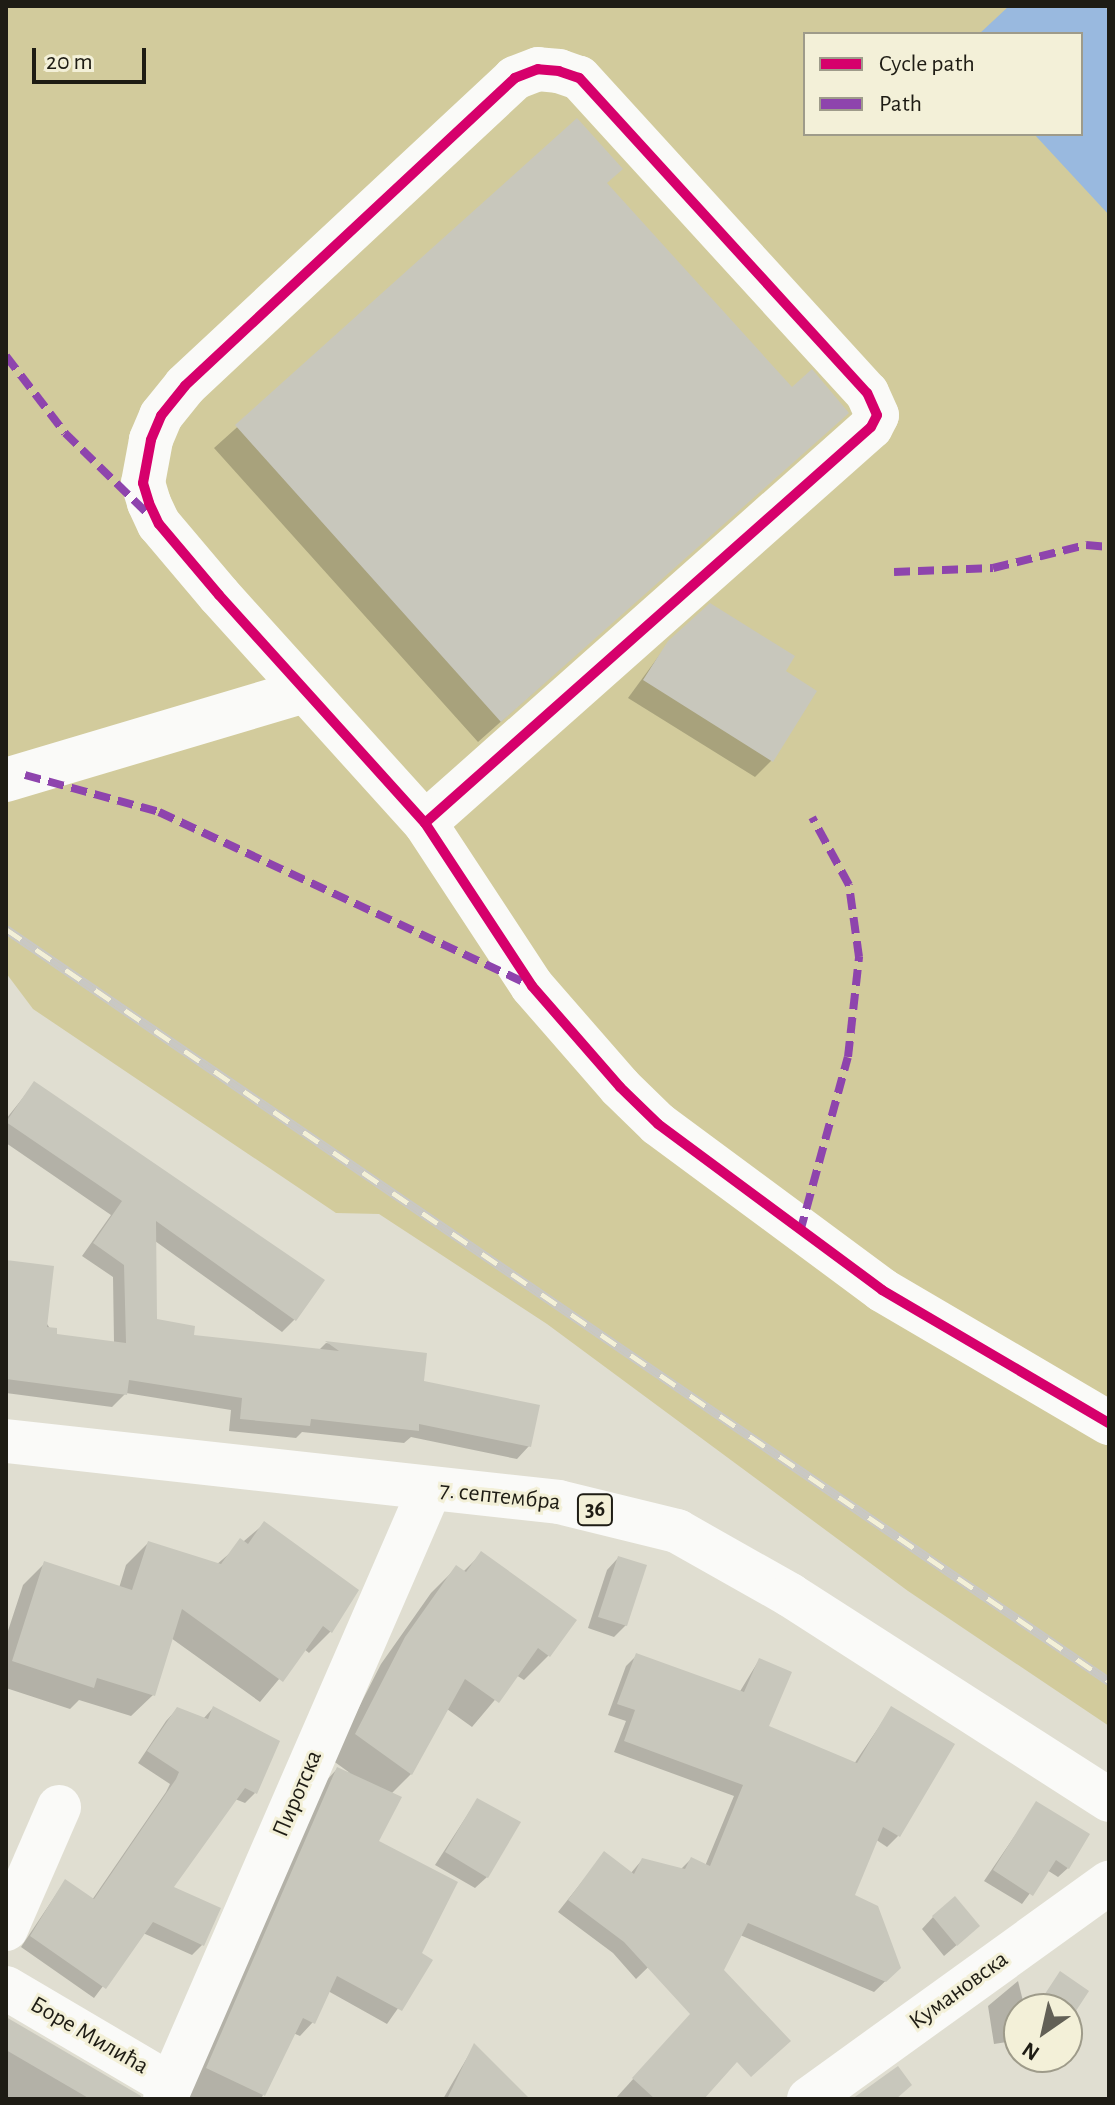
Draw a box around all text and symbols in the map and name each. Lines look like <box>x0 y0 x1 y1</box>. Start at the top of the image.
scale bar <box>36 32 150 82</box>
legend <box>803 32 1083 136</box>
text: 20 m <box>46 50 93 74</box>
text: Cycle path <box>879 52 975 76</box>
text: Path <box>879 92 922 116</box>
street label: 7. септембра <box>438 1476 562 1518</box>
road number: 36 <box>575 1492 615 1528</box>
street label: Пиротска <box>267 1746 329 1842</box>
street label: Кумановска <box>904 1945 1014 2037</box>
street label: Боре Милића <box>25 1991 153 2081</box>
north arrow <box>1003 1993 1083 2073</box>
text: N <box>1018 2038 1043 2065</box>

